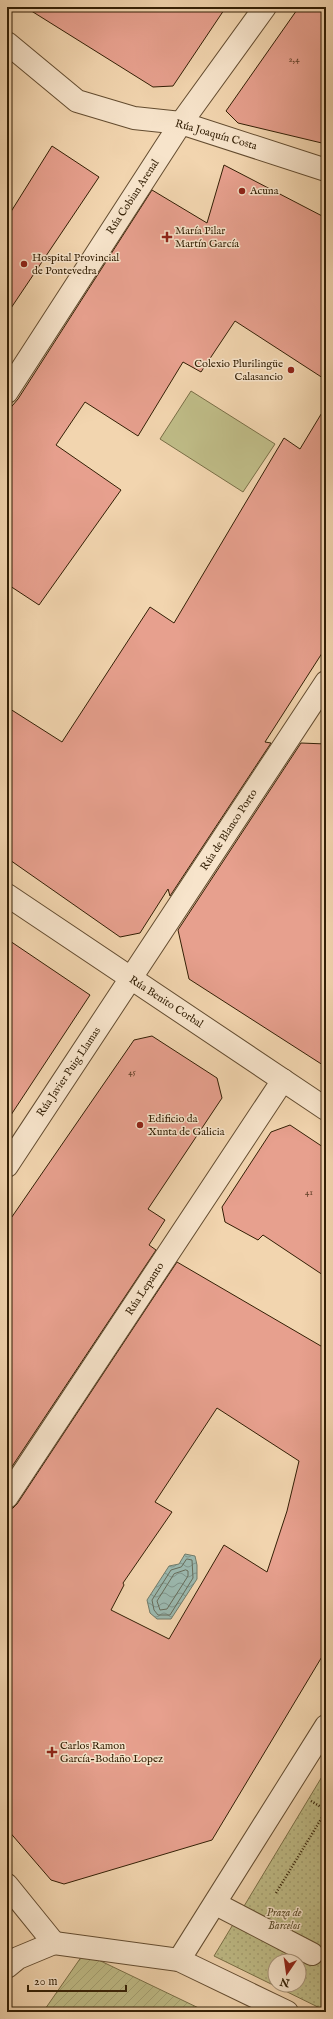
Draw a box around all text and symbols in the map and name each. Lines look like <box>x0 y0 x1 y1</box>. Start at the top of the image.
house number: 2,4 <box>288 54 300 65</box>
street label: Rúa Joaquín Costa <box>173 117 259 153</box>
street label: Rúa Cobian Arenal <box>103 157 163 237</box>
place label: Acuna <box>249 184 279 198</box>
marker: Acuna <box>237 186 247 196</box>
place label: María Pilar Martín García <box>175 224 239 251</box>
marker: María Pilar Martín García <box>162 232 172 242</box>
place label: Hospital Provincial de Pontevedra <box>32 251 119 278</box>
marker: Hospital Provincial de Pontevedra <box>19 259 29 269</box>
place label: Colexio Plurilingüe Calasancio <box>194 357 283 384</box>
marker: Colexio Plurilingüe Calasancio <box>286 365 296 375</box>
street label: Rúa de Blanco Porto <box>197 787 261 873</box>
street label: Rúa Benito Corbal <box>126 973 206 1031</box>
street label: Rúa Javier Puig Llamas <box>34 1024 104 1120</box>
house number: 45 <box>128 1067 137 1078</box>
place label: Edificio da Xunta de Galicia <box>148 1112 225 1139</box>
marker: Edificio da Xunta de Galicia <box>135 1120 145 1130</box>
house number: 41 <box>305 1187 313 1198</box>
street label: Rúa Lepanto <box>123 1260 167 1318</box>
place label: Carlos Ramon García-Bodaño Lopez <box>60 1739 163 1766</box>
marker: Carlos Ramon García-Bodaño Lopez <box>47 1747 57 1757</box>
park label: Praza de Barcelos <box>266 1906 302 1933</box>
north arrow <box>267 1953 307 1993</box>
scale bar <box>28 1967 126 1993</box>
text: 20 m <box>34 1974 57 1989</box>
text: N <box>278 1974 292 1990</box>

